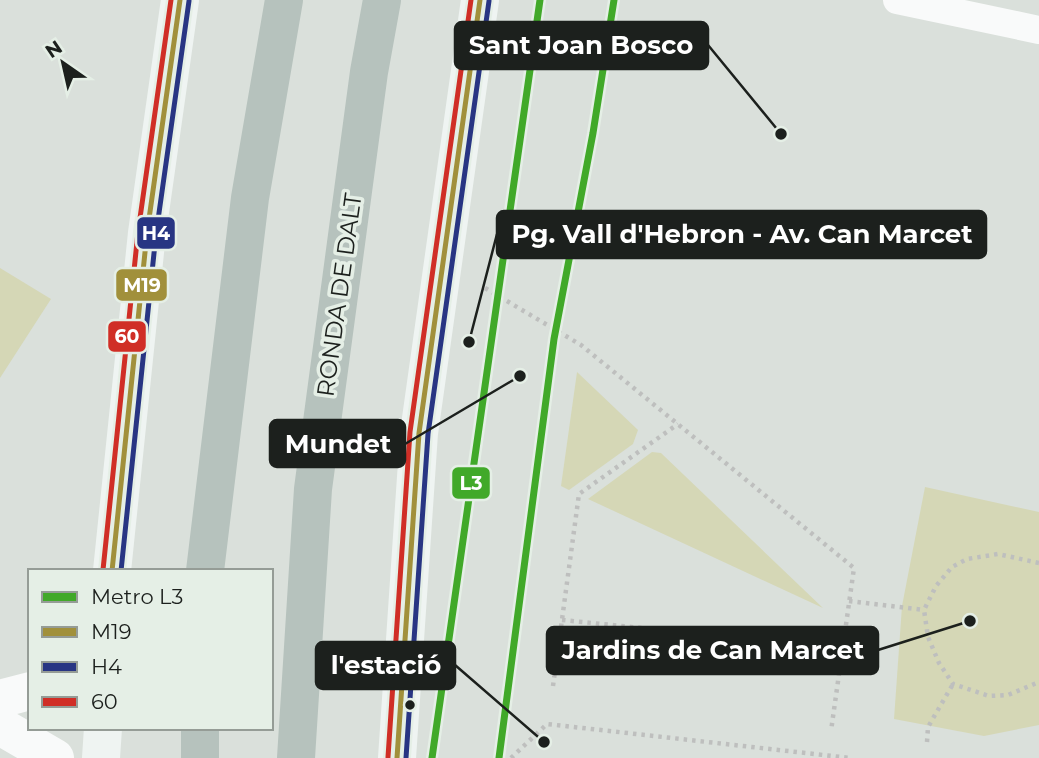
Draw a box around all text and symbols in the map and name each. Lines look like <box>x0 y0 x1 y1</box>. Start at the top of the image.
callout: Sant Joan Bosco <box>455 22 708 69</box>
north arrow <box>28 28 98 98</box>
text: Sant Joan Bosco <box>469 29 693 61</box>
text: N <box>41 35 67 63</box>
street label: RONDA DE DALT <box>310 191 368 399</box>
callout: Pg. Vall d'Hebron - Av. Can Marcet <box>497 211 986 258</box>
line badge: H4 <box>136 216 176 250</box>
text: Pg. Vall d'Hebron - Av. Can Marcet <box>511 218 973 250</box>
text: H4 <box>142 222 170 245</box>
line badge: M19 <box>115 268 168 302</box>
text: M19 <box>123 274 161 297</box>
line badge: 60 <box>107 320 147 353</box>
text: 60 <box>114 325 140 348</box>
callout: Mundet <box>270 420 405 467</box>
text: Mundet <box>285 428 391 460</box>
line badge: L3 <box>451 466 491 500</box>
text: L3 <box>460 472 482 495</box>
legend <box>28 569 273 730</box>
text: Metro L3 <box>91 584 183 609</box>
text: M19 <box>91 619 131 644</box>
callout: Jardins de Can Marcet <box>547 627 878 674</box>
text: Jardins de Can Marcet <box>561 634 864 666</box>
callout: l'estació <box>316 642 455 689</box>
text: l'estació <box>331 649 441 681</box>
text: H4 <box>91 654 122 679</box>
text: 60 <box>91 689 118 714</box>
unlabelled marker <box>403 698 417 712</box>

